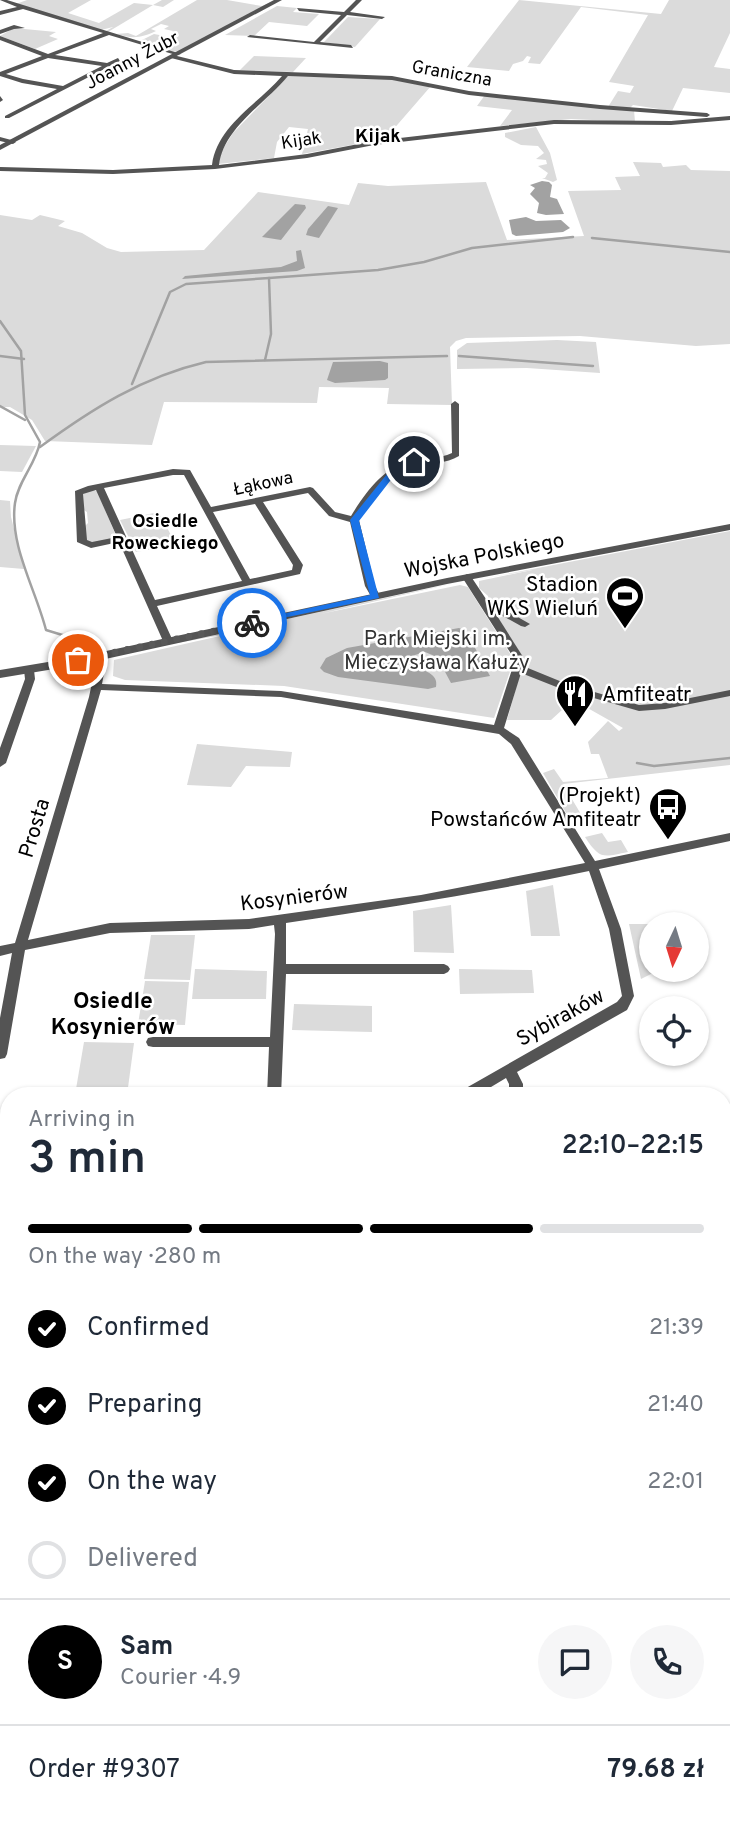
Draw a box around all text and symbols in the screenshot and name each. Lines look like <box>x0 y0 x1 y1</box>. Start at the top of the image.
street label: Joanny Żubr <box>81 25 183 96</box>
street label: Graniczna <box>410 56 494 93</box>
district label: Kijak <box>355 125 401 149</box>
street label: Kijak <box>279 127 323 156</box>
pin <box>384 432 444 492</box>
icon: home <box>395 443 433 481</box>
street label: Łąkowa <box>231 467 295 502</box>
district label: Osiedle Roweckiego <box>112 510 218 556</box>
street label: Wojska Polskiego <box>402 528 567 585</box>
place label: Stadion WKS Wieluń <box>487 572 598 623</box>
sports icon: Stadion WKS Wieluń <box>604 575 646 630</box>
courier <box>217 588 287 658</box>
icon: bike <box>233 604 271 642</box>
park label: Park Miejski im. Mieczysława Kałuży <box>344 626 530 677</box>
pin <box>48 630 108 690</box>
icon: bag <box>59 641 97 679</box>
restaurant icon: Amfiteatr <box>554 673 596 728</box>
place label: Amfiteatr <box>602 682 691 709</box>
place label: (Projekt) Powstańców Amfiteatr <box>430 783 641 834</box>
bus stop icon: (Projekt) Powstańców Amfiteatr <box>647 786 689 841</box>
street label: Prosta <box>14 795 57 861</box>
street label: Kosynierów <box>239 878 350 919</box>
north arrow <box>639 912 709 982</box>
map controls <box>639 912 709 1066</box>
street label: Sybiraków <box>512 983 609 1053</box>
district label: Osiedle Kosynierów <box>51 988 175 1043</box>
button: locate <box>639 996 709 1066</box>
text: Arriving in <box>28 1106 135 1135</box>
text: 22:10–22:15 <box>562 1130 704 1163</box>
text: 3 min <box>28 1131 146 1190</box>
text: On the way · 280 m <box>28 1243 221 1272</box>
icon: check <box>28 1310 66 1348</box>
text: Confirmed <box>87 1312 210 1345</box>
text: 21:39 <box>649 1314 704 1343</box>
icon: check <box>28 1387 66 1425</box>
text: Preparing <box>87 1389 202 1422</box>
text: 21:40 <box>647 1391 704 1420</box>
icon: check <box>28 1464 66 1502</box>
text: On the way <box>87 1466 217 1499</box>
text: 22:01 <box>647 1468 704 1497</box>
text: Delivered <box>87 1543 198 1576</box>
button: chat <box>538 1625 612 1699</box>
button: phone <box>630 1625 704 1699</box>
text: Sam <box>120 1631 173 1664</box>
text: S <box>57 1646 73 1679</box>
text: Courier · 4.9 <box>120 1664 241 1693</box>
text: Order #9307 <box>28 1754 180 1787</box>
text: 79.68 zł <box>607 1754 704 1787</box>

